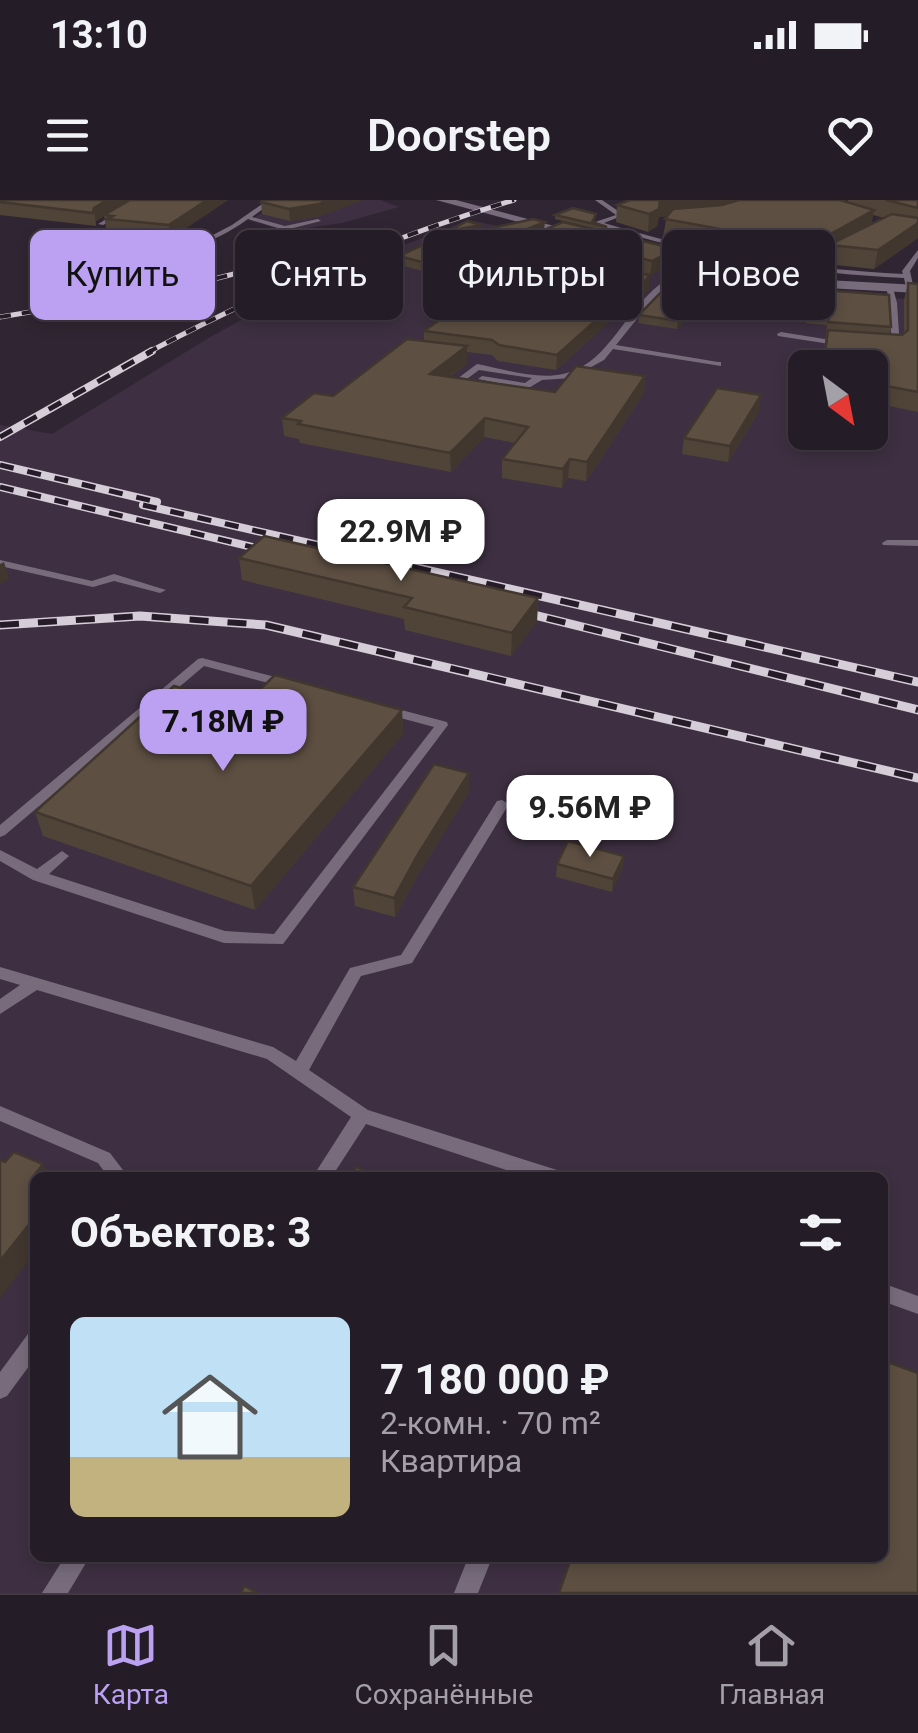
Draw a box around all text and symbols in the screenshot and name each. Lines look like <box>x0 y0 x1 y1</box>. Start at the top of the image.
text: 13:10 <box>50 13 148 57</box>
icon: menu <box>40 108 95 163</box>
icon: heart <box>823 108 878 163</box>
text: Doorstep <box>367 109 551 162</box>
chip: Купить <box>30 230 215 320</box>
chip: Снять <box>235 230 403 320</box>
chip: Фильтры <box>423 230 642 320</box>
chip: Новое <box>662 230 835 320</box>
north arrow <box>788 350 888 450</box>
map controls <box>788 350 888 450</box>
pin: 22.9M ₽ <box>309 499 493 584</box>
text: 22.9M ₽ <box>340 512 462 550</box>
pin: 7.18M ₽ <box>131 689 315 774</box>
text: 7.18M ₽ <box>162 702 284 740</box>
pin: 9.56M ₽ <box>498 775 682 860</box>
text: 9.56M ₽ <box>529 788 651 826</box>
icon: filters <box>793 1205 848 1260</box>
text: Объектов: 3 <box>70 1208 311 1257</box>
text: 7 180 000 ₽ <box>380 1355 610 1404</box>
icon: home <box>150 1357 270 1477</box>
text: 2-комн. · 70 m² <box>380 1404 601 1442</box>
text: Квартира <box>380 1442 522 1480</box>
tab: Карта <box>93 1618 169 1711</box>
tab: Сохранённые <box>355 1618 533 1711</box>
tab: Главная <box>719 1618 825 1711</box>

